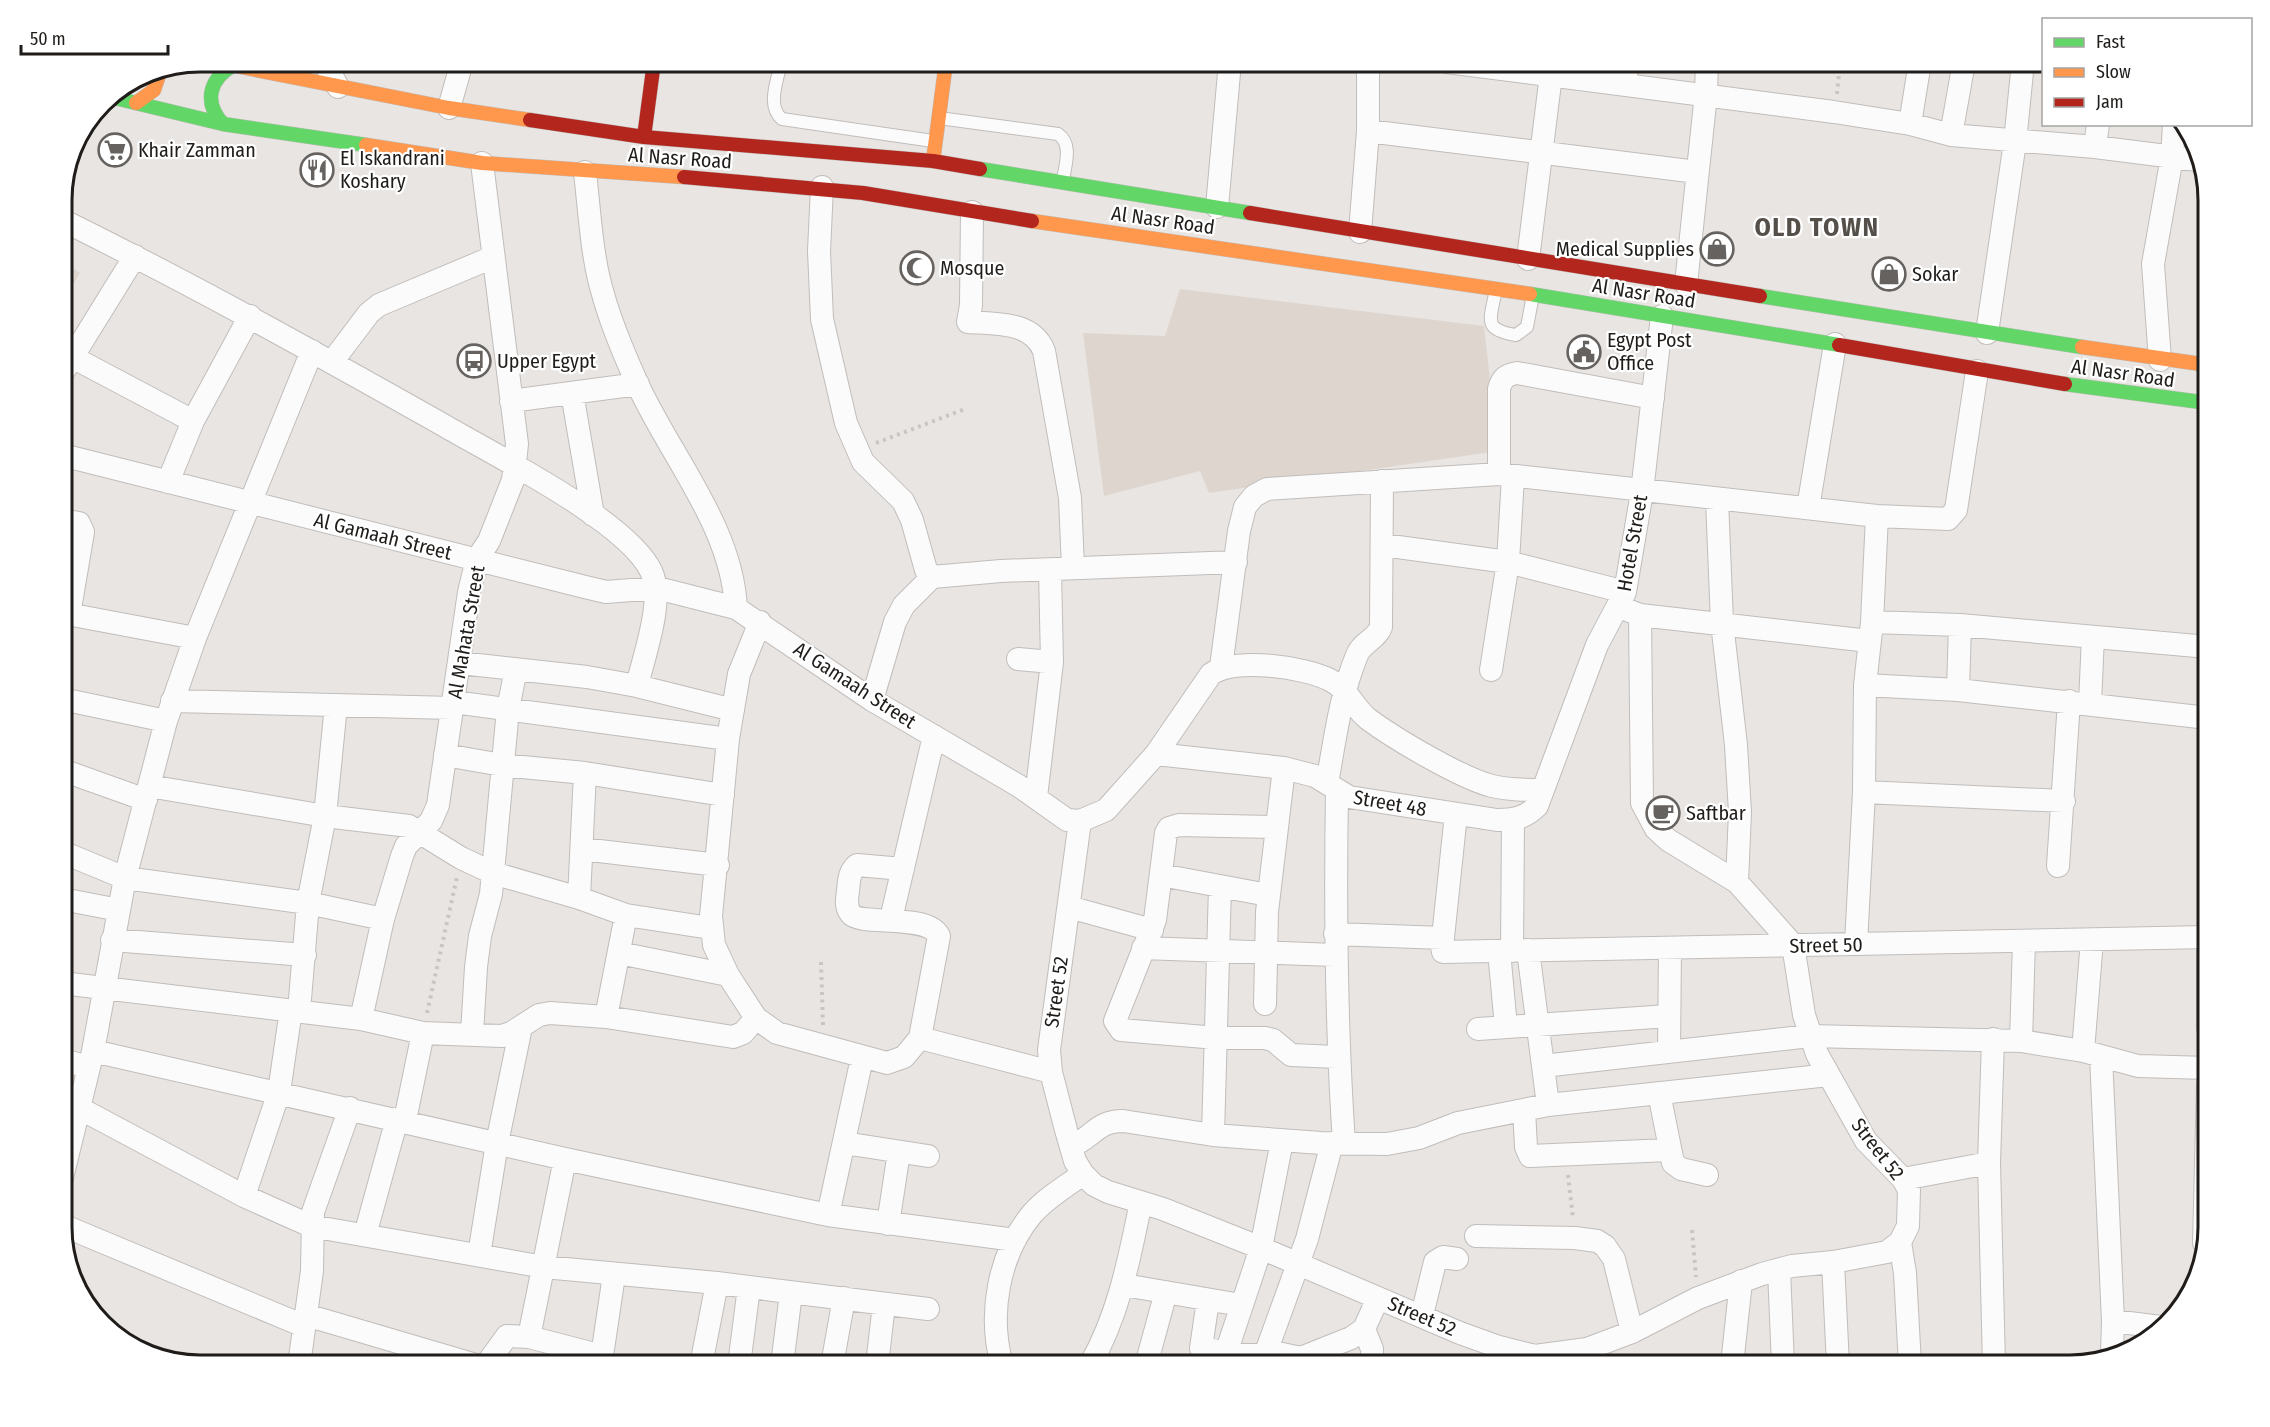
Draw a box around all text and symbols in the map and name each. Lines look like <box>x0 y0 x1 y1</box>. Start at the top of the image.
scale bar <box>21 18 168 56</box>
legend <box>2042 18 2252 126</box>
text: 50 m <box>30 28 66 50</box>
text: Fast <box>2096 31 2125 53</box>
text: Slow <box>2096 61 2131 83</box>
text: Jam <box>2096 91 2124 113</box>
supermarket icon: Khair Zamman <box>97 132 133 168</box>
place label: Khair Zamman <box>138 138 256 162</box>
street label: Al Nasr Road <box>627 142 733 174</box>
place label: El Iskandrani Koshary <box>340 146 445 193</box>
restaurant icon: El Iskandrani Koshary <box>299 152 335 188</box>
street label: Al Nasr Road <box>1110 201 1216 239</box>
district label: OLD TOWN <box>1754 212 1880 243</box>
shop icon: Medical Supplies <box>1699 231 1735 267</box>
place label: Medical Supplies <box>1556 237 1694 261</box>
mosque icon: Mosque <box>899 250 935 286</box>
place label: Mosque <box>940 256 1004 280</box>
shop icon: Sokar <box>1871 256 1907 292</box>
place label: Sokar <box>1912 262 1958 286</box>
street label: Al Nasr Road <box>1591 273 1697 313</box>
place label: Egypt Post Office <box>1607 328 1692 375</box>
public building icon: Egypt Post Office <box>1566 334 1602 370</box>
bus stop icon: Upper Egypt <box>456 343 492 379</box>
place label: Upper Egypt <box>497 349 597 373</box>
street label: Al Nasr Road <box>2070 354 2176 392</box>
street label: Hotel Street <box>1612 492 1652 593</box>
street label: Al Gamaah Street <box>312 507 455 565</box>
street label: Al Mahata Street <box>442 563 490 701</box>
street label: Al Gamaah Street <box>789 637 921 734</box>
street label: Street 48 <box>1352 785 1428 821</box>
cafe icon: Saftbar <box>1645 795 1681 831</box>
place label: Saftbar <box>1686 801 1746 825</box>
street label: Street 50 <box>1789 932 1863 958</box>
street label: Street 52 <box>1039 955 1073 1029</box>
street label: Street 52 <box>1846 1113 1910 1185</box>
street label: Street 52 <box>1384 1291 1460 1341</box>

